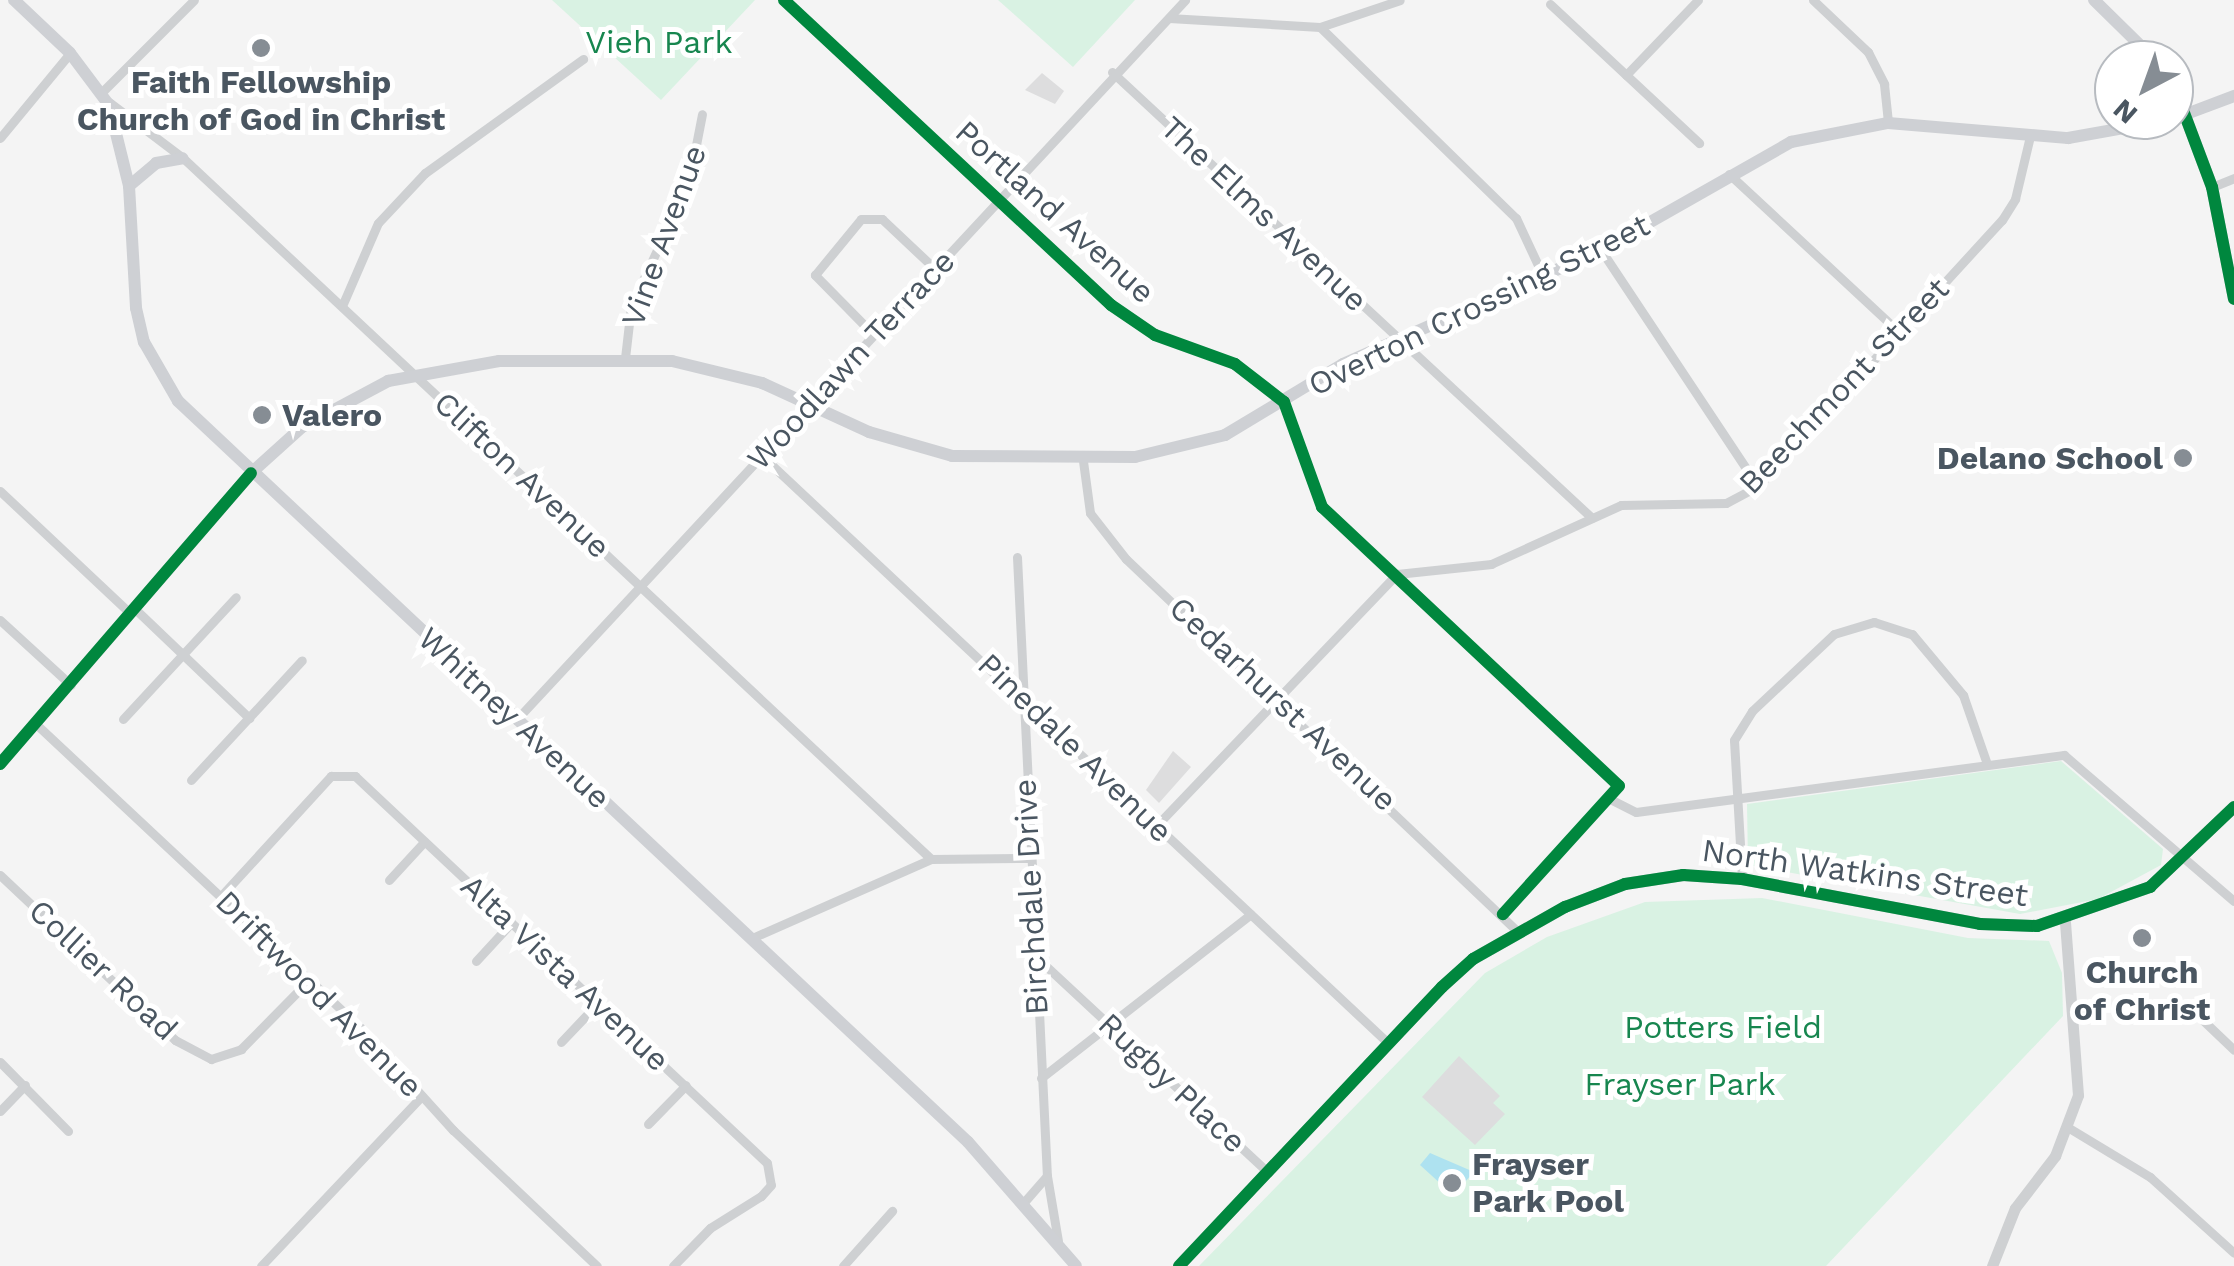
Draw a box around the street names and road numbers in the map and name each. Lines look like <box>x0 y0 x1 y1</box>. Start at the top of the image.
street label: The Elms Avenue <box>1152 108 1376 320</box>
street label: Portland Avenue <box>947 112 1163 312</box>
street label: Vine Avenue <box>613 139 715 333</box>
street label: Overton Crossing Street <box>1302 206 1656 404</box>
street label: Woodlawn Terrace <box>739 242 963 478</box>
street label: Beechmont Street <box>1731 270 1957 502</box>
street label: Clifton Avenue <box>426 383 618 567</box>
street label: Cedarhurst Avenue <box>1161 588 1405 820</box>
street label: Whitney Avenue <box>409 619 619 817</box>
street label: Pinedale Avenue <box>969 645 1181 851</box>
street label: Birchdale Drive <box>1006 778 1056 1016</box>
street label: North Watkins Street <box>1699 831 2031 915</box>
street label: Alta Vista Avenue <box>452 865 678 1081</box>
street label: Driftwood Avenue <box>207 882 431 1106</box>
street label: Collier Road <box>21 891 185 1049</box>
street label: Rugby Place <box>1090 1005 1254 1161</box>

